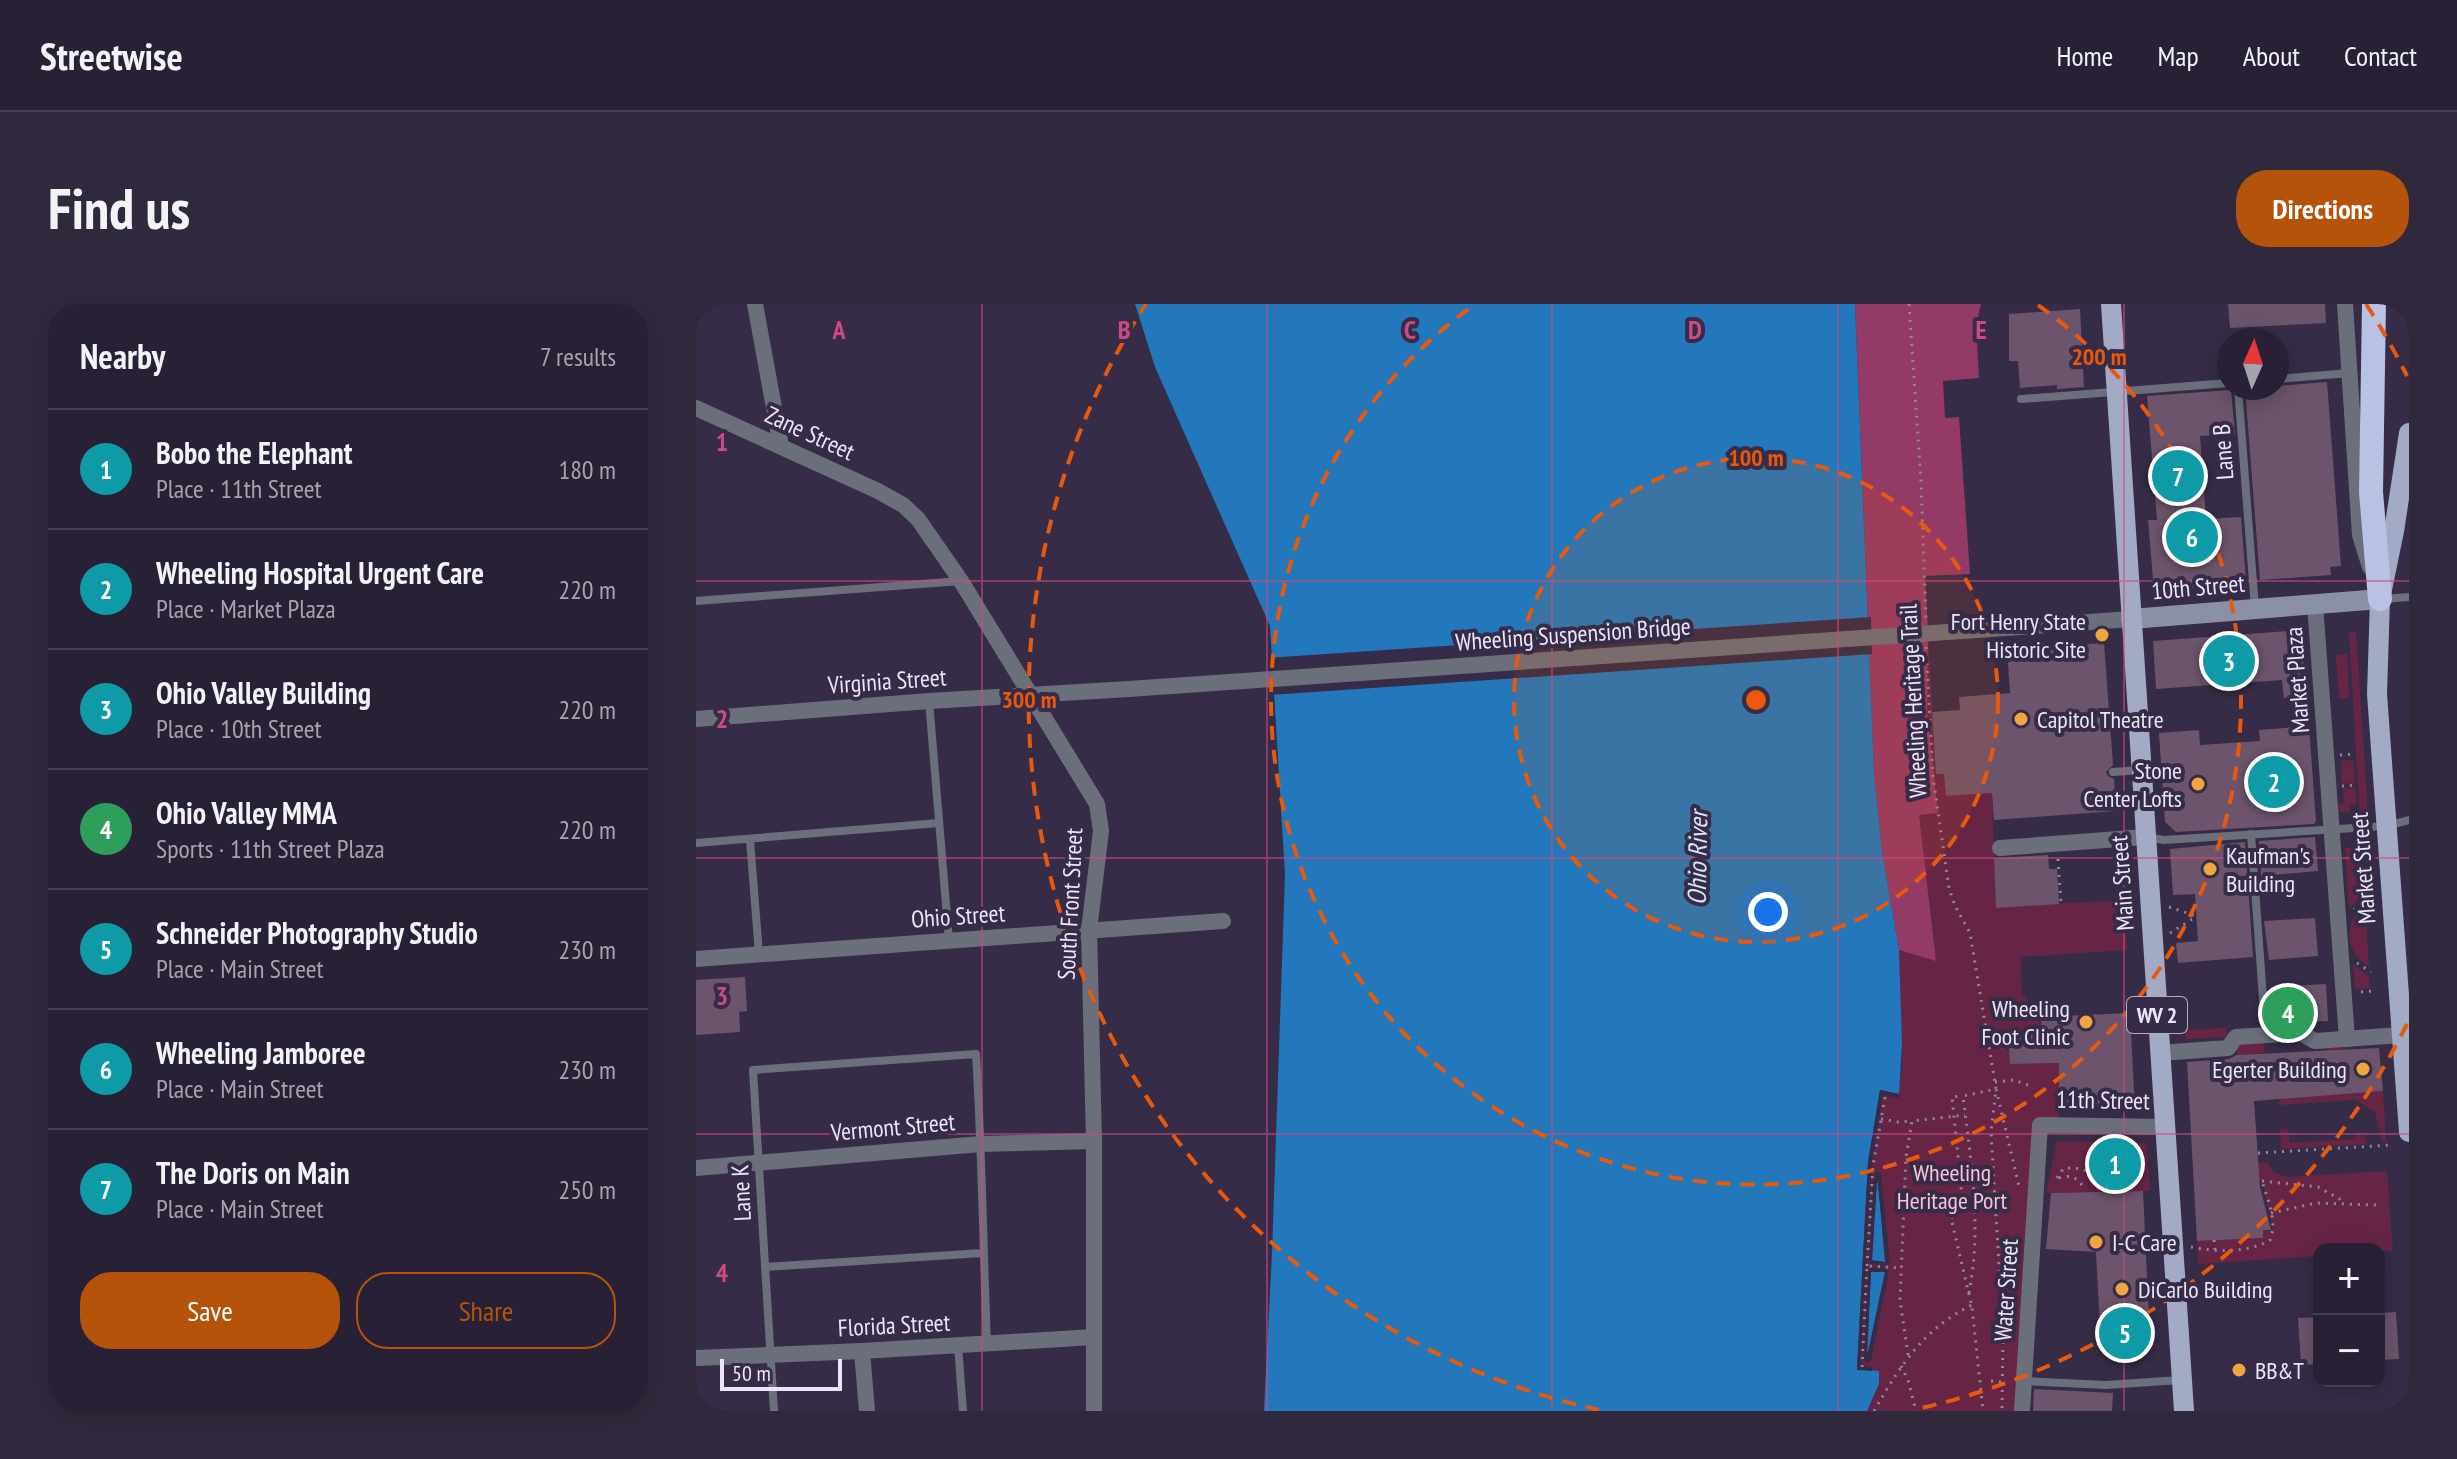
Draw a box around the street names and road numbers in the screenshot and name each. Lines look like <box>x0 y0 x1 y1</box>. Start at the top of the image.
street label: Zane Street <box>760 399 860 467</box>
street label: Lane B <box>2206 423 2240 481</box>
street label: 10th Street <box>2150 567 2246 607</box>
street label: Wheeling Heritage Trail <box>1892 603 1934 799</box>
street label: Wheeling Suspension Bridge <box>1454 610 1692 658</box>
street label: Market Plaza <box>2278 626 2316 734</box>
street label: Virginia Street <box>826 661 948 701</box>
street label: Market Street <box>2344 811 2382 925</box>
street label: South Front Street <box>1051 827 1089 981</box>
street label: Main Street <box>2103 834 2141 932</box>
street label: Ohio Street <box>910 897 1006 935</box>
road number: WV 2 <box>2127 997 2187 1033</box>
street label: 11th Street <box>2056 1084 2150 1116</box>
street label: Vermont Street <box>829 1106 957 1148</box>
street label: Lane K <box>724 1164 758 1222</box>
street label: Water Street <box>1987 1237 2025 1342</box>
street label: Florida Street <box>837 1307 951 1343</box>

